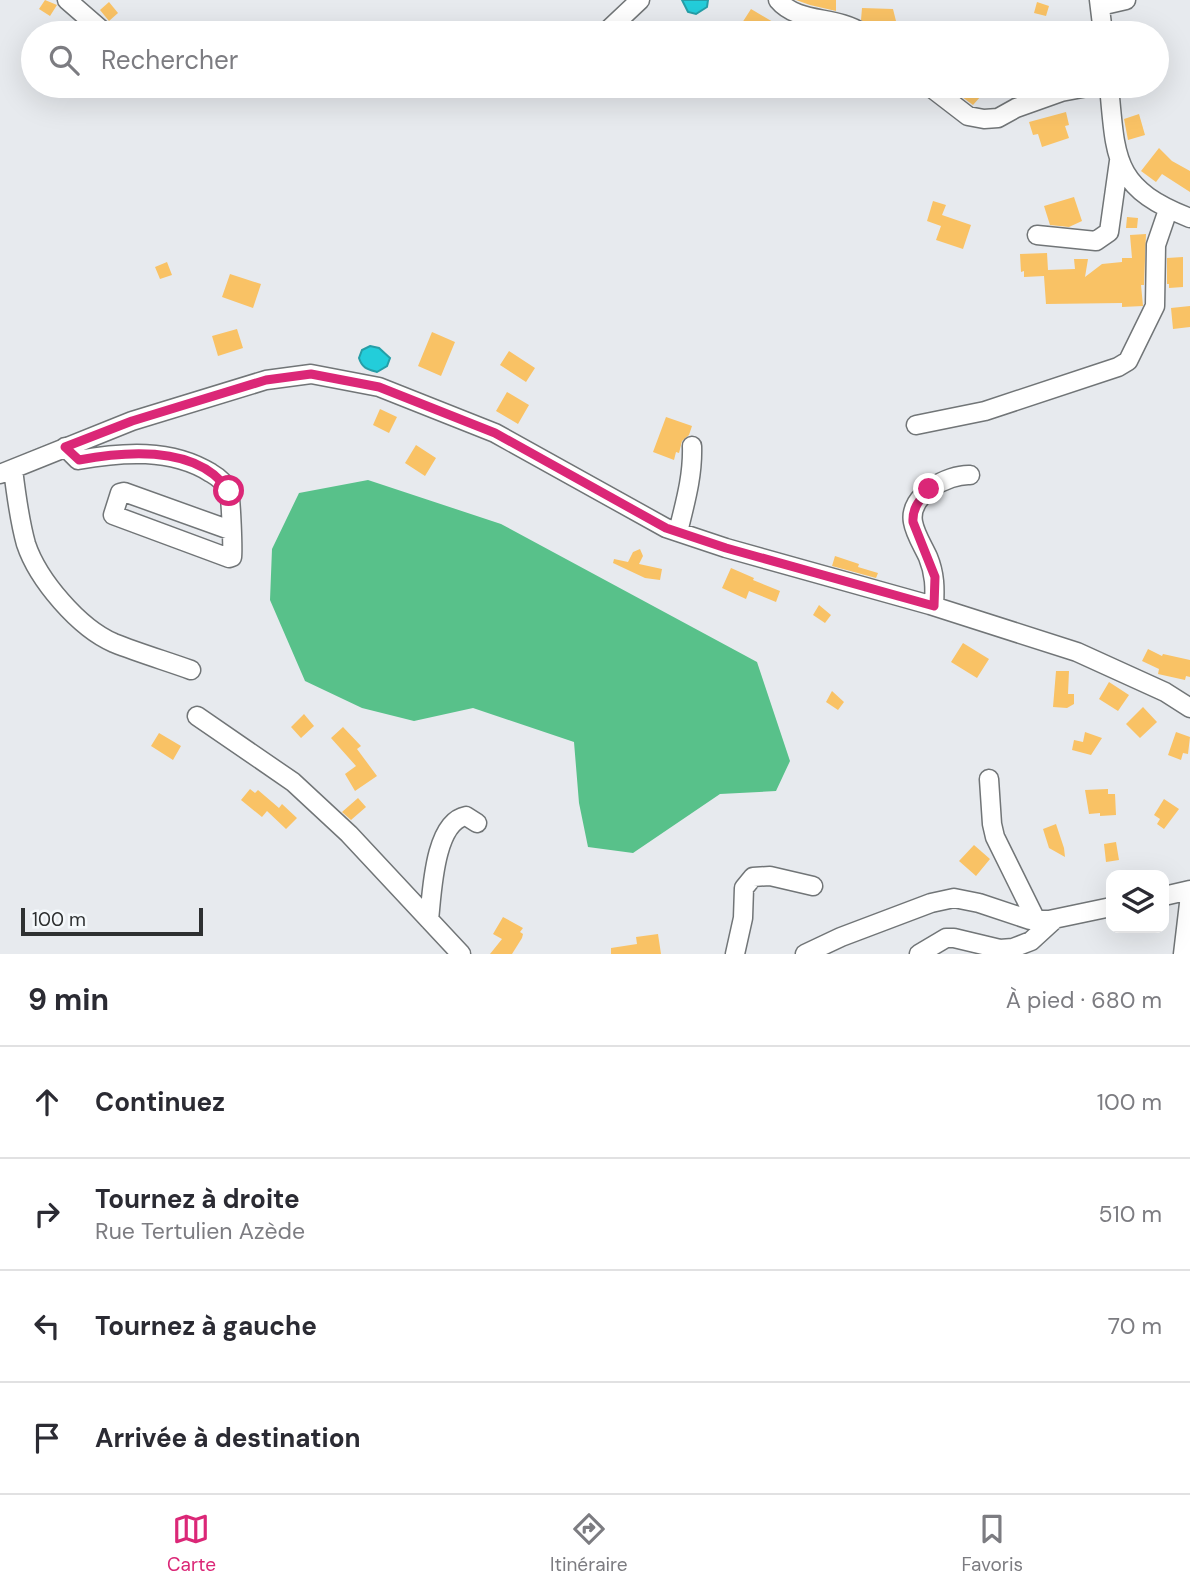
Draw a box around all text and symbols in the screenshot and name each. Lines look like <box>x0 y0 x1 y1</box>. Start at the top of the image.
search box <box>21 21 1169 98</box>
icon: search <box>45 41 83 79</box>
text: Rechercher <box>101 43 238 77</box>
route end <box>913 473 944 504</box>
route start <box>213 475 244 506</box>
map controls <box>1106 870 1169 933</box>
button: layers <box>1106 870 1169 933</box>
scale bar <box>21 905 203 937</box>
text: 100 m <box>32 907 86 932</box>
text: 9 min <box>28 980 109 1019</box>
text: À pied · 680 m <box>1006 985 1162 1015</box>
icon: ahead <box>28 1083 66 1121</box>
text: Continuez <box>95 1085 225 1119</box>
text: 100 m <box>1097 1087 1162 1117</box>
text: Tournez à droite <box>95 1182 300 1216</box>
icon: right <box>28 1195 66 1233</box>
text: 510 m <box>1098 1199 1162 1229</box>
text: Rue Tertulien Azède <box>95 1216 305 1246</box>
icon: left <box>28 1307 66 1345</box>
text: Tournez à gauche <box>95 1309 317 1343</box>
text: 70 m <box>1108 1311 1162 1341</box>
icon: arrive <box>28 1419 66 1457</box>
text: Arrivée à destination <box>95 1421 361 1455</box>
tab: Carte <box>167 1510 216 1577</box>
tab: Itinéraire <box>550 1510 628 1577</box>
tab: Favoris <box>962 1510 1023 1577</box>

